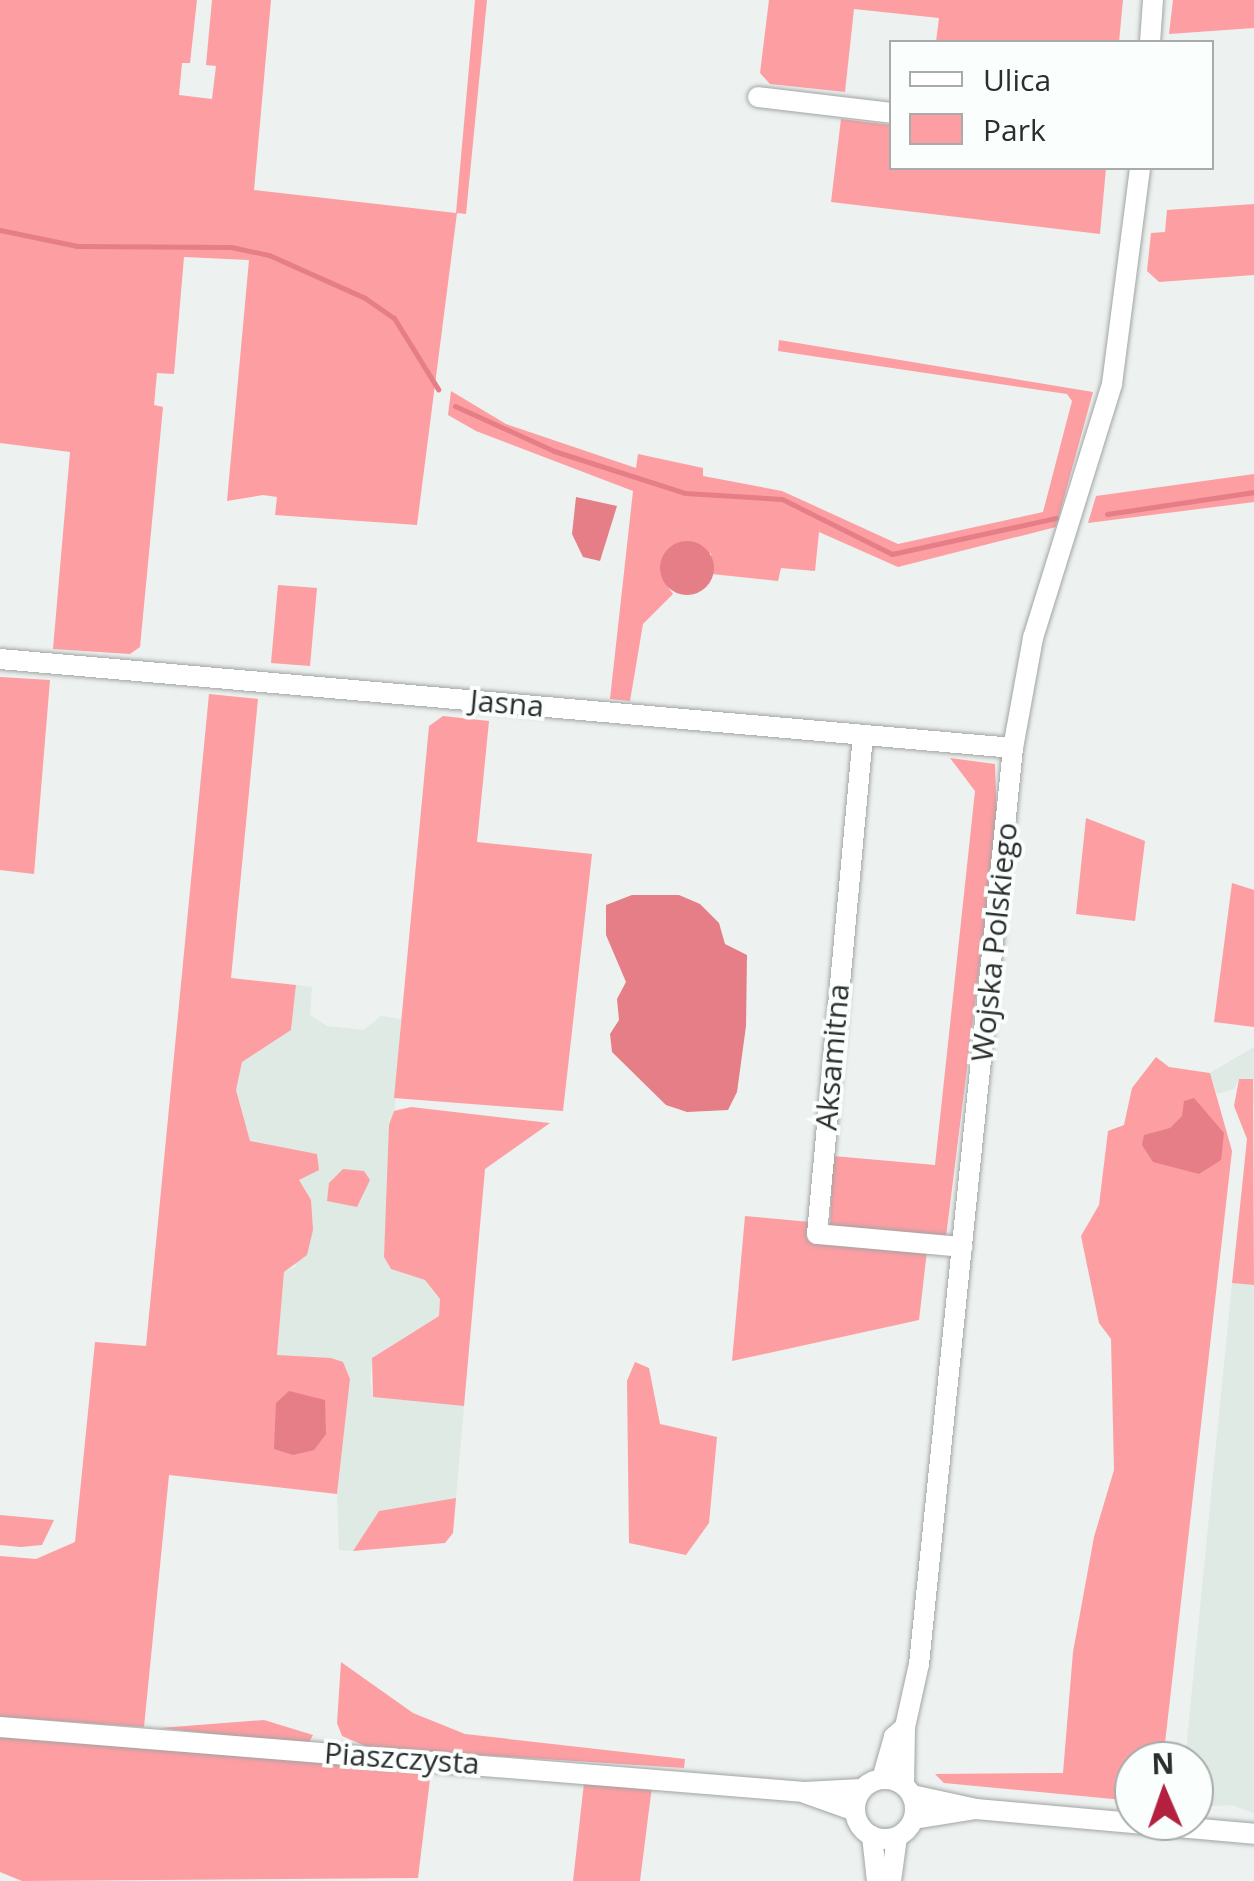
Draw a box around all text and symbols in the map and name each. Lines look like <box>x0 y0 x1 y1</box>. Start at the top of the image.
legend <box>889 40 1214 170</box>
text: Ulica <box>983 59 1051 100</box>
text: Park <box>983 109 1046 150</box>
street label: Jasna <box>469 682 545 724</box>
street label: Wojska Polskiego <box>964 821 1024 1063</box>
street label: Aksamitna <box>808 982 856 1132</box>
street label: Piaszczysta <box>323 1735 481 1781</box>
north arrow <box>1114 1741 1214 1841</box>
text: N <box>1151 1744 1175 1782</box>

